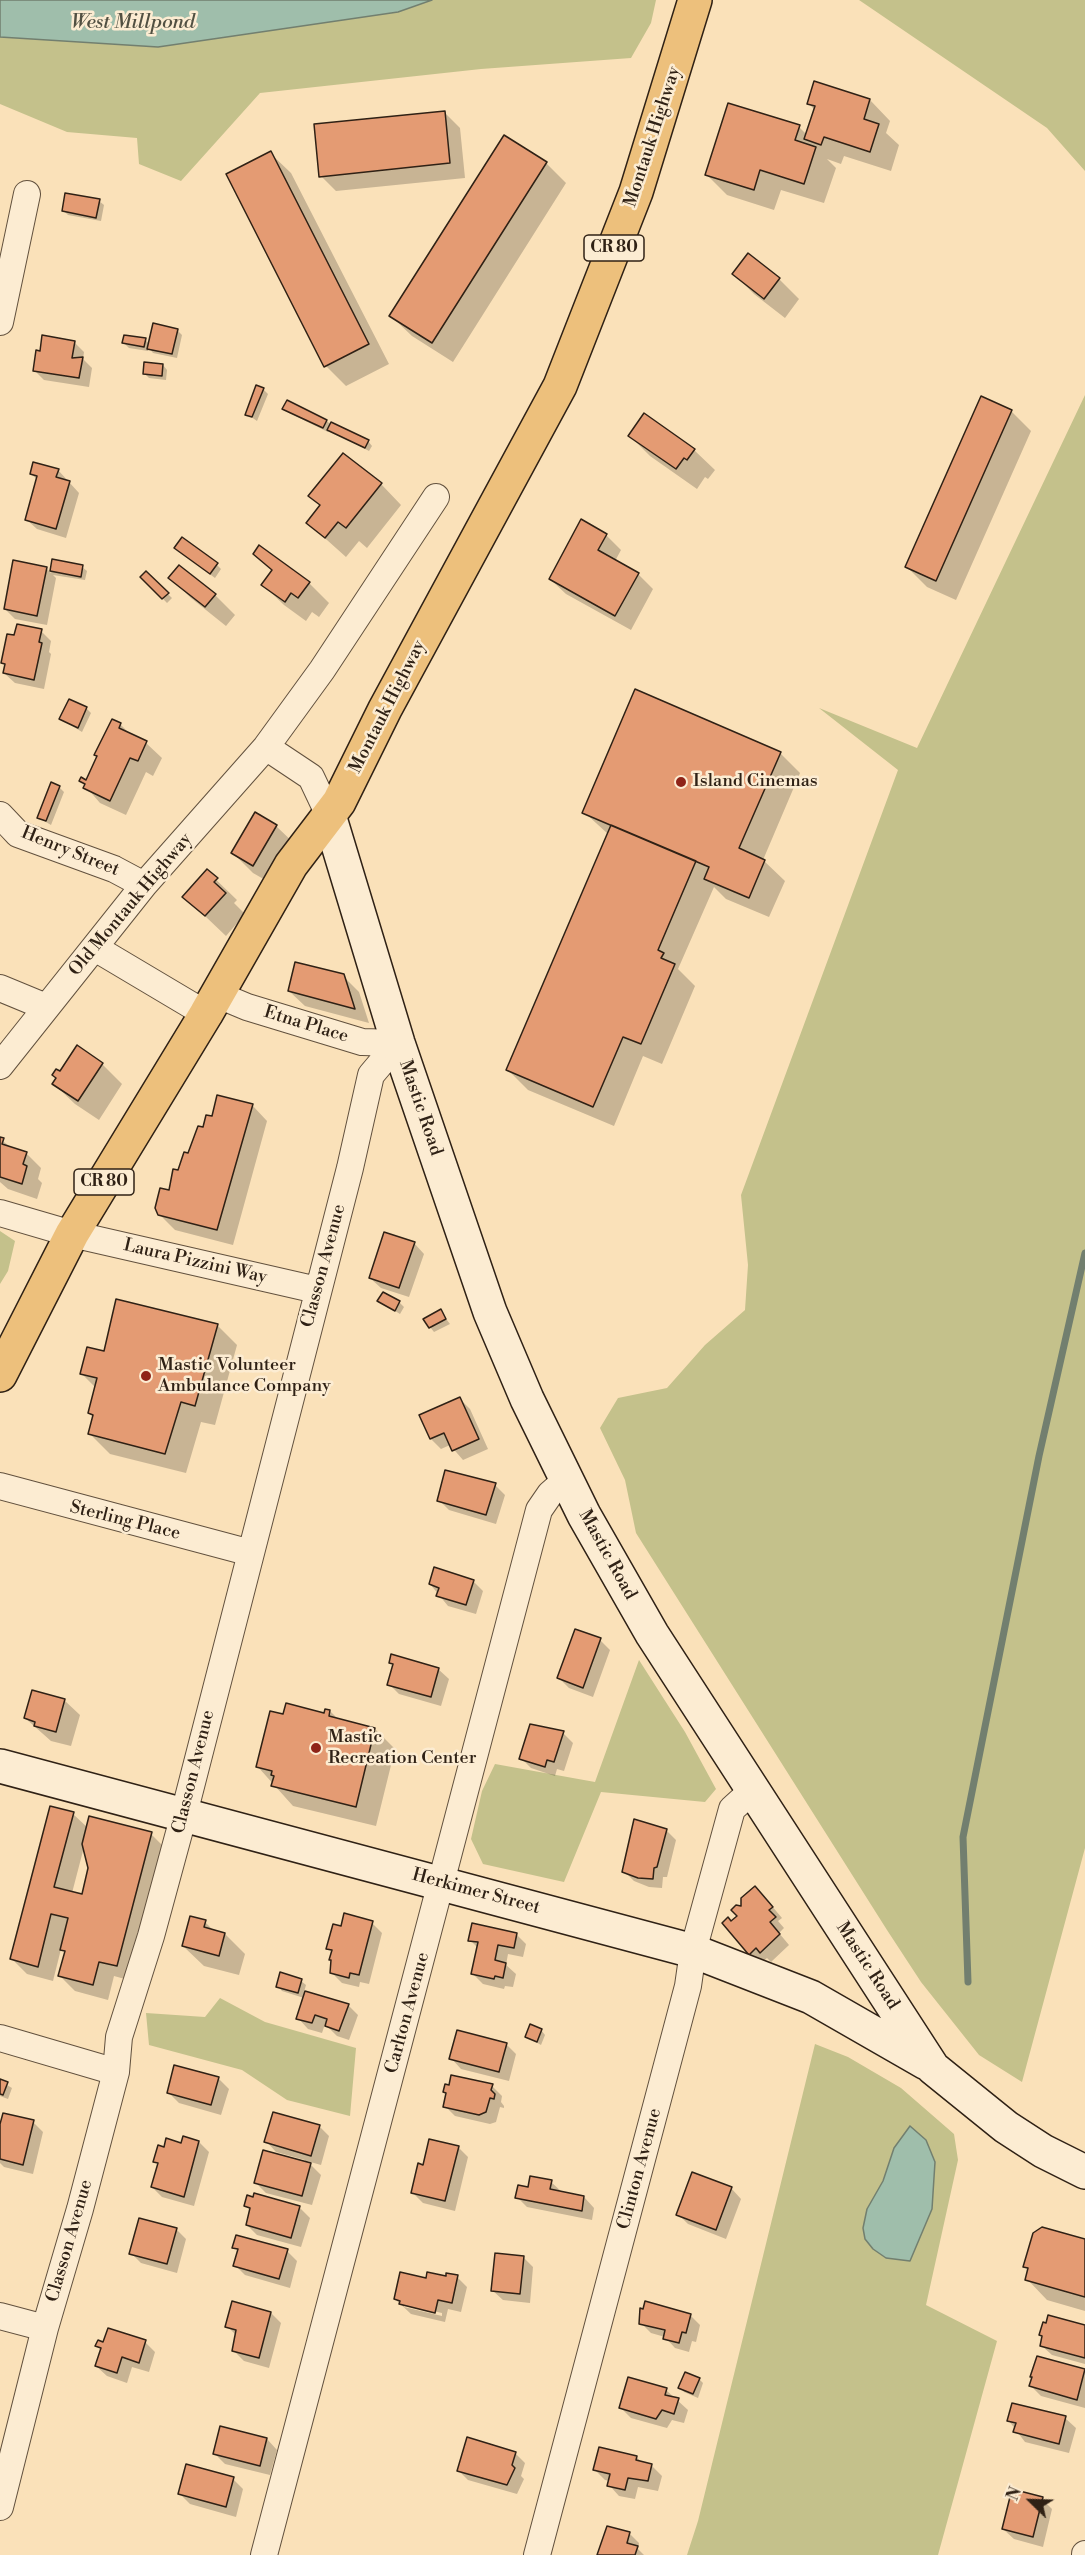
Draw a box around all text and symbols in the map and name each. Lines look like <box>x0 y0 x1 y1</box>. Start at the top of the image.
water label: West Millpond <box>71 11 195 35</box>
street label: Montauk Highway <box>620 64 686 210</box>
road number: CR 80 <box>584 235 644 261</box>
street label: Montauk Highway <box>345 637 431 777</box>
place label: Island Cinemas <box>693 771 818 793</box>
marker: Island Cinemas <box>674 775 688 789</box>
street label: Henry Street <box>18 823 122 881</box>
street label: Old Montauk Highway <box>65 829 197 981</box>
street label: Etna Place <box>261 1002 351 1048</box>
street label: Mastic Road <box>394 1057 446 1159</box>
road number: CR 80 <box>74 1169 134 1195</box>
street label: Classon Avenue <box>297 1202 351 1330</box>
street label: Laura Pizzini Way <box>121 1235 269 1289</box>
place label: Mastic Volunteer Ambulance Company <box>158 1355 331 1398</box>
marker: Mastic Volunteer Ambulance Company <box>139 1369 153 1383</box>
street label: Sterling Place <box>68 1497 182 1545</box>
street label: Mastic Road <box>573 1506 641 1604</box>
street label: Classon Avenue <box>168 1708 220 1836</box>
place label: Mastic Recreation Center <box>328 1727 476 1770</box>
marker: Mastic Recreation Center <box>309 1741 323 1755</box>
street label: Herkimer Street <box>410 1865 542 1919</box>
street label: Mastic Road <box>831 1918 903 2014</box>
street label: Carlton Avenue <box>381 1950 435 2076</box>
street label: Clinton Avenue <box>613 2106 667 2232</box>
street label: Classon Avenue <box>42 2177 98 2305</box>
north arrow <box>1001 2471 1061 2531</box>
text: N <box>1003 2484 1026 2504</box>

